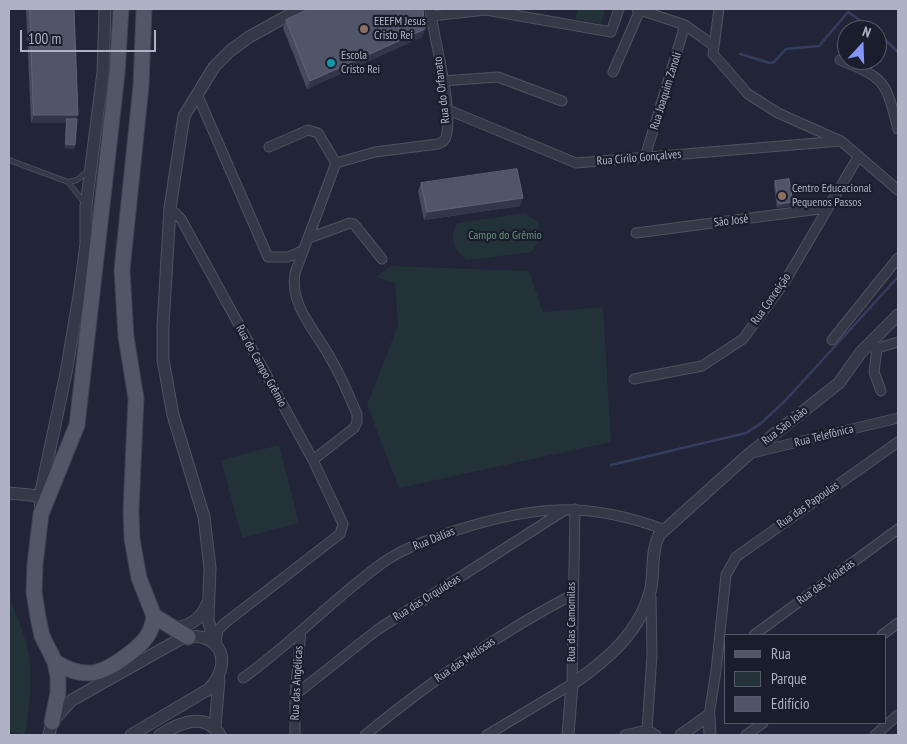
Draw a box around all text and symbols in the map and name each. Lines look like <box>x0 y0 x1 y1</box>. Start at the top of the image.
place label: EEEFM Jesus Cristo Rei <box>374 15 426 43</box>
scale bar <box>22 20 159 52</box>
north arrow <box>837 20 887 70</box>
text: N <box>860 22 873 42</box>
marker: EEEFM Jesus Cristo Rei <box>358 23 370 35</box>
text: 100 m <box>28 29 61 48</box>
place label: Escola Cristo Rei <box>341 49 380 77</box>
street label: Rua Joaquim Zanoli <box>647 51 685 131</box>
street label: Rua do Orfanato <box>431 56 453 124</box>
marker: Escola Cristo Rei <box>325 57 337 69</box>
street label: Rua Cirilo Gonçalves <box>596 147 682 169</box>
place label: Centro Educacional Pequenos Passos <box>792 182 871 210</box>
marker: Centro Educacional Pequenos Passos <box>776 190 788 202</box>
street label: São José <box>713 212 749 230</box>
park label: Campo do Grêmio <box>468 229 542 243</box>
street label: Rua Conceição <box>748 270 794 328</box>
street label: Rua do Campo Grêmio <box>232 322 290 410</box>
street label: Rua São João <box>759 404 811 448</box>
street label: Rua Telefônica <box>793 422 855 450</box>
street label: Rua das Papoulas <box>774 478 842 532</box>
street label: Rua Dálias <box>411 524 457 554</box>
street label: Rua das Violetas <box>794 556 858 608</box>
street label: Rua das Orquídeas <box>391 572 463 624</box>
street label: Rua das Camomilas <box>565 582 579 662</box>
street label: Rua das Melissas <box>432 634 498 686</box>
legend <box>724 634 887 724</box>
text: Rua <box>771 644 791 663</box>
street label: Rua das Angélicas <box>288 645 306 721</box>
text: Parque <box>771 669 807 688</box>
text: Edifício <box>771 694 809 713</box>

